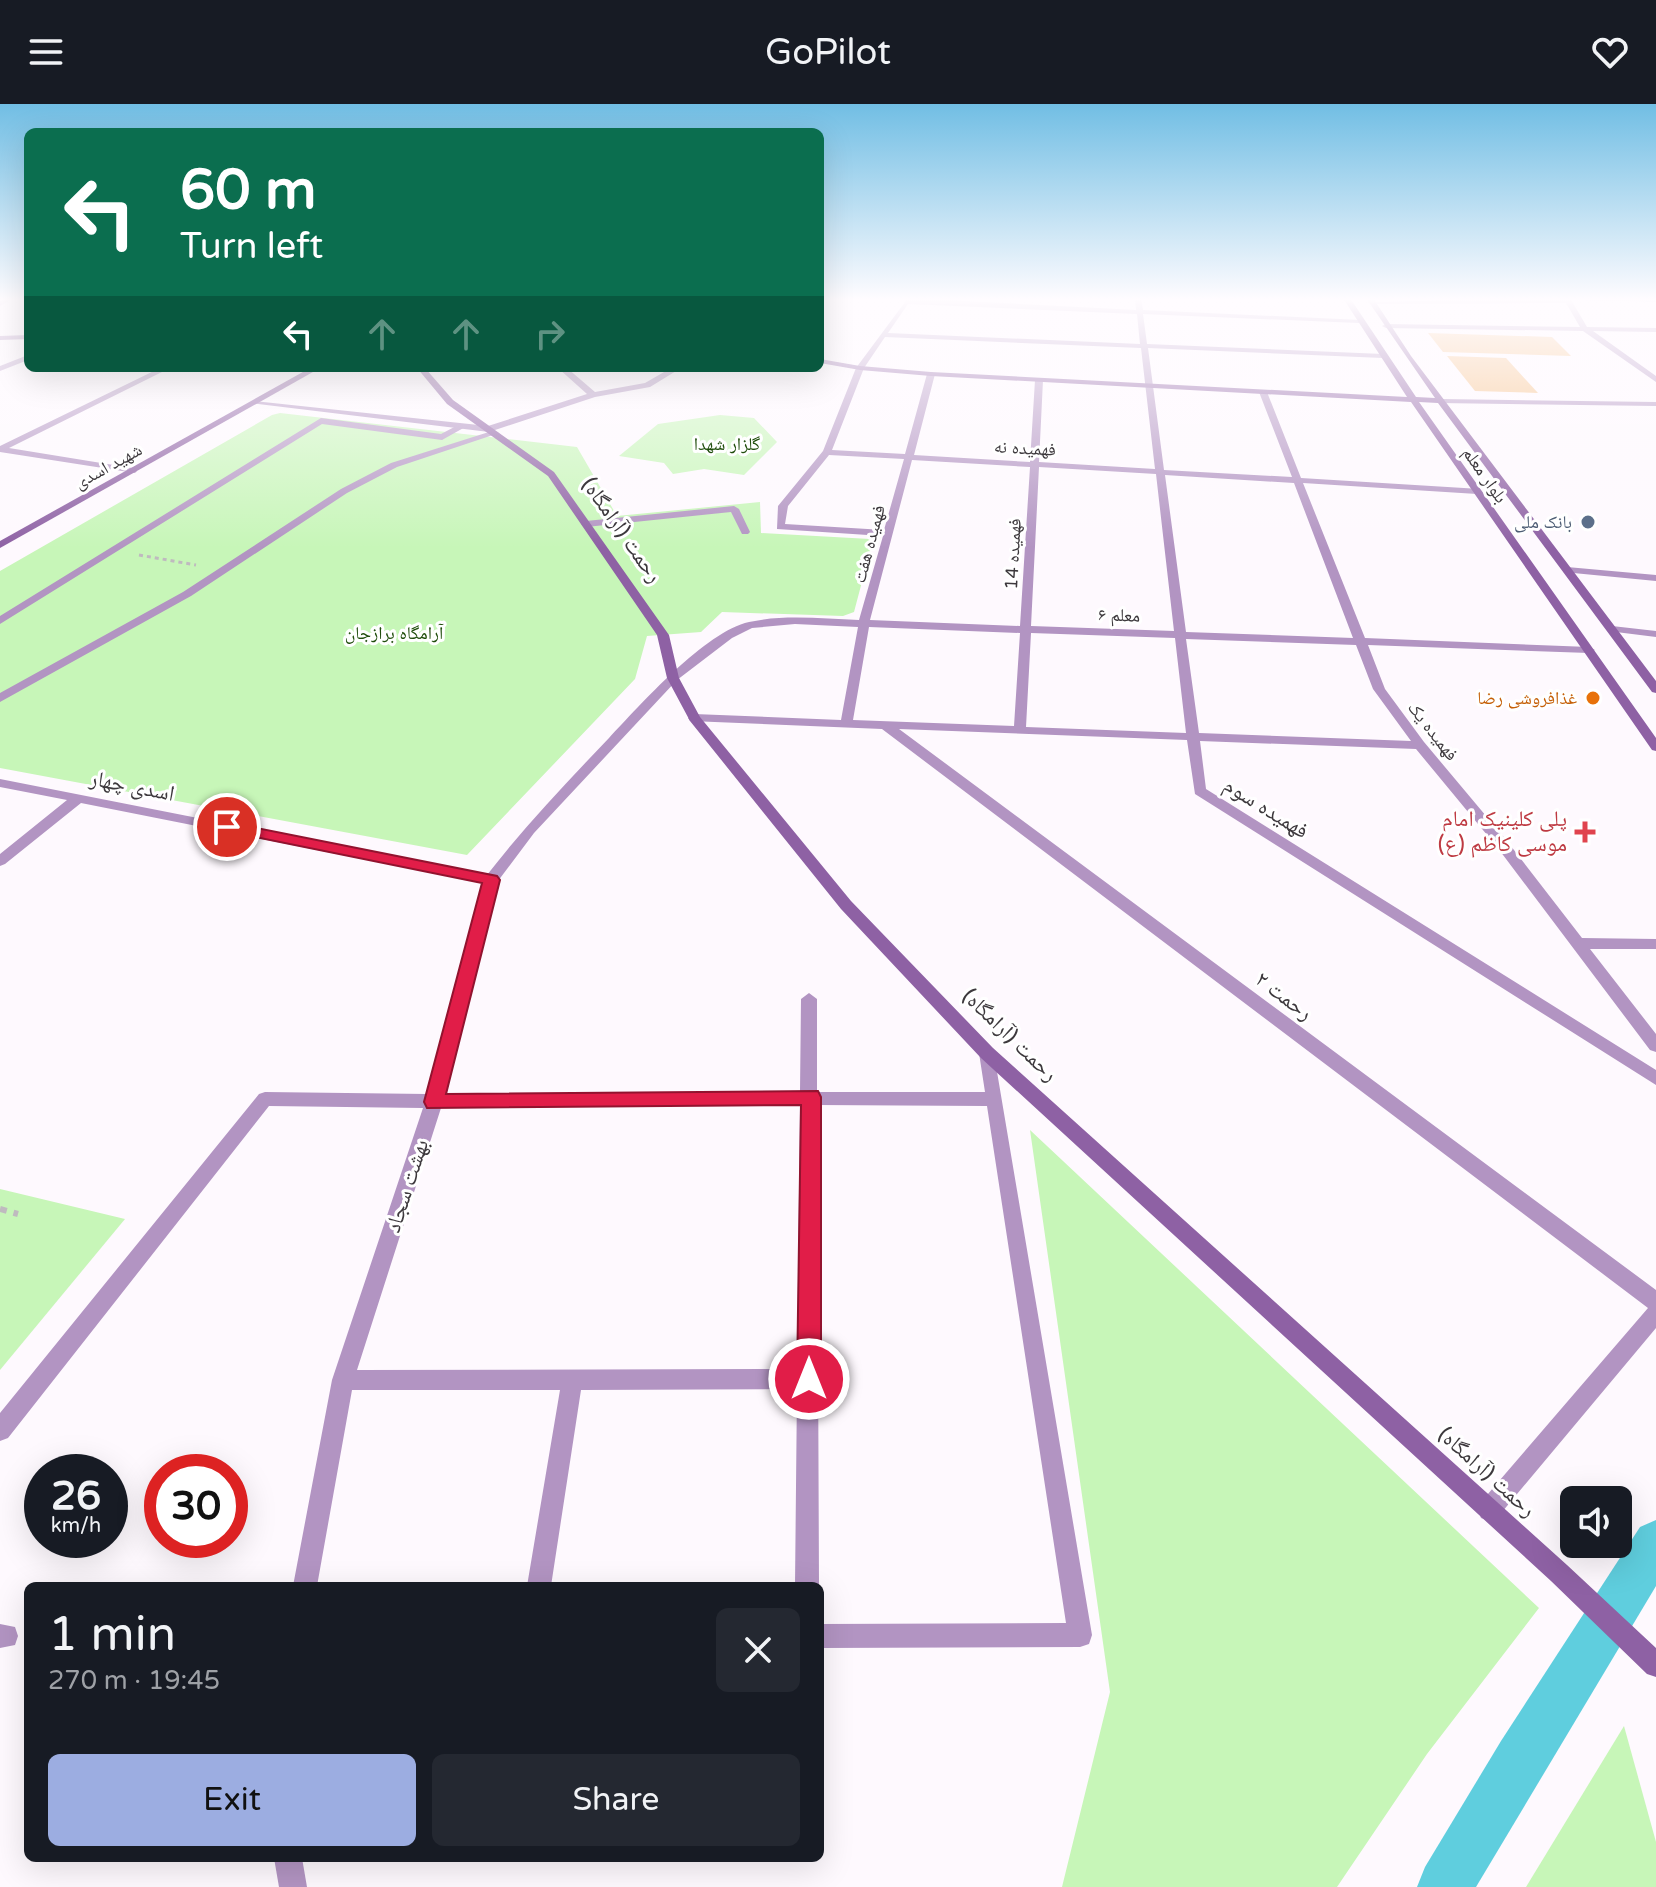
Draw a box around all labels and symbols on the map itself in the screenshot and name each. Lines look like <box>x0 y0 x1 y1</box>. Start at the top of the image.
park label: گلزار شهدا <box>694 433 761 455</box>
street label: فهمیده نه <box>993 435 1057 461</box>
street label: شهید اسدی <box>70 438 146 494</box>
street label: بلوار معلم <box>1457 443 1512 508</box>
street label: رحمت (آرامگاه) <box>576 472 668 588</box>
street label: فهمیده هفت <box>848 503 890 585</box>
place label: بانک ملی <box>1514 511 1572 533</box>
marker: بانک ملی <box>1579 513 1597 531</box>
street label: فهمیده 14 <box>1000 518 1026 590</box>
street label: معلم ۶ <box>1097 603 1141 628</box>
park label: آرامگاه برازجان <box>345 622 444 644</box>
place label: غذافروشی رضا <box>1477 687 1577 709</box>
marker: غذافروشی رضا <box>1584 689 1602 707</box>
street label: فهمیده یک <box>1403 697 1463 765</box>
street label: اسدی چهار <box>86 765 177 807</box>
street label: فهمیده سوم <box>1218 772 1313 845</box>
pin <box>193 793 261 861</box>
place label: پلی کلینیک امام موسی کاظم (ع) <box>1438 806 1567 858</box>
marker: پلی کلینیک امام موسی کاظم (ع) <box>1574 821 1596 843</box>
street label: رحمت ۲ <box>1250 966 1318 1026</box>
street label: رحمت (آرامگاه) <box>957 983 1063 1087</box>
street label: بهشت سجاد <box>380 1136 434 1236</box>
position arrow <box>767 1337 851 1421</box>
street label: رحمت (آرامگاه) <box>1433 1421 1541 1523</box>
speed limit sign: 30 <box>144 1454 248 1558</box>

